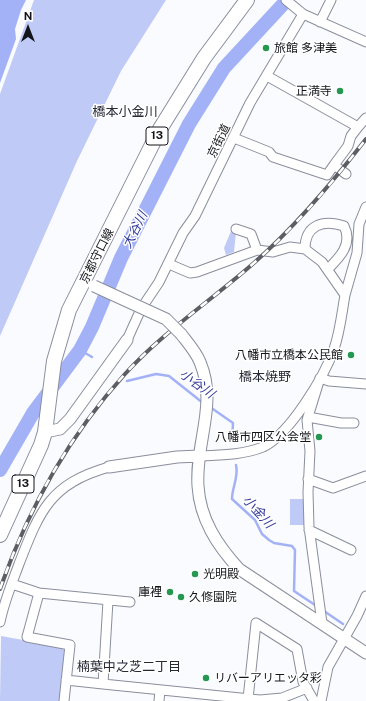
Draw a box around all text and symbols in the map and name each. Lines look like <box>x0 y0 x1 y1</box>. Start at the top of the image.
north arrow <box>8 8 48 48</box>
text: N <box>24 10 32 22</box>
place label: 旅館 多津美 <box>274 41 337 55</box>
marker: 旅館 多津美 <box>261 43 271 53</box>
place label: 正満寺 <box>296 84 332 98</box>
marker: 正満寺 <box>335 86 345 96</box>
district label: 橋本小金川 <box>93 104 157 120</box>
street label: 京街道 <box>205 122 233 160</box>
road number: 13 <box>146 127 168 145</box>
water label: 大谷川 <box>119 209 151 251</box>
street label: 京都守口線 <box>77 226 117 286</box>
place label: 八幡市立橋本公民館 <box>235 348 343 362</box>
marker: 八幡市立橋本公民館 <box>346 350 356 360</box>
water label: 小谷川 <box>177 366 217 402</box>
district label: 橋本焼野 <box>239 369 291 385</box>
place label: 八幡市四区公会堂 <box>215 430 311 444</box>
marker: 八幡市四区公会堂 <box>314 432 324 442</box>
road number: 13 <box>12 475 34 493</box>
water label: 小金川 <box>239 492 277 532</box>
place label: 光明殿 <box>203 567 239 581</box>
marker: 光明殿 <box>190 569 200 579</box>
place label: 庫裡 <box>138 585 162 599</box>
marker: 庫裡 <box>165 587 175 597</box>
place label: 久修園院 <box>189 590 237 604</box>
marker: 久修園院 <box>176 592 186 602</box>
district label: 楠葉中之芝二丁目 <box>77 659 181 675</box>
place label: リバーアリエッタ彩 <box>214 671 322 685</box>
marker: リバーアリエッタ彩 <box>201 673 211 683</box>

